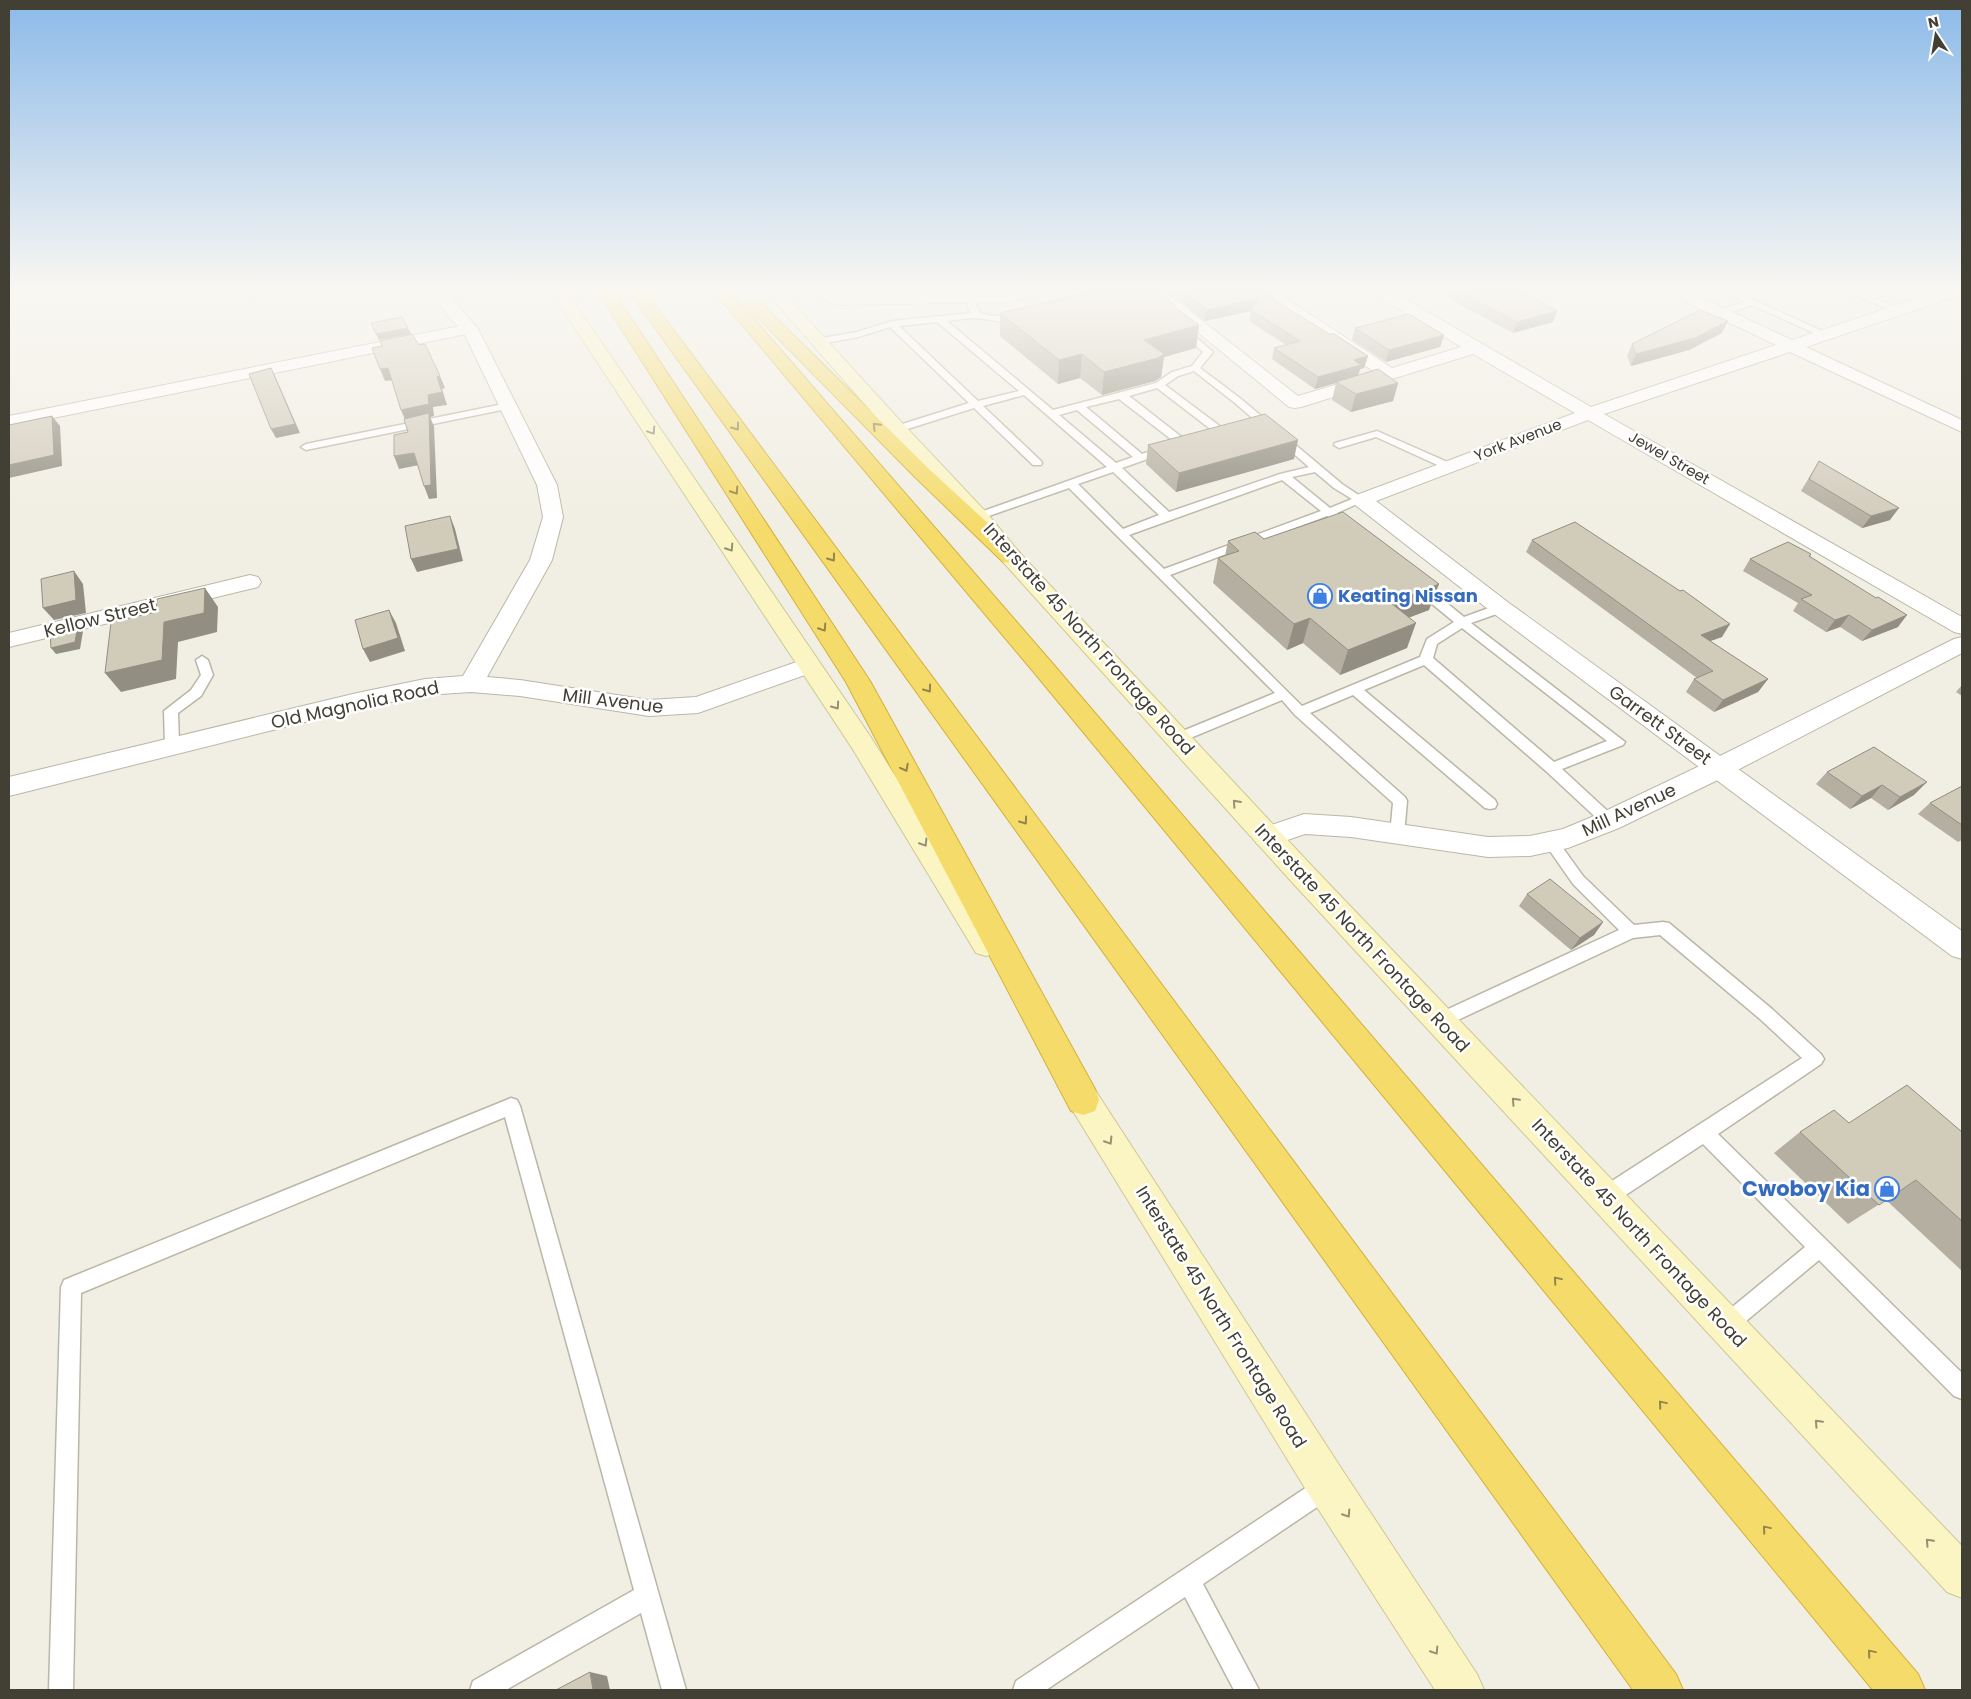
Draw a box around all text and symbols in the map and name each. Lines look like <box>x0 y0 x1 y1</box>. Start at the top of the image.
north arrow <box>1911 10 1961 60</box>
text: N <box>1926 11 1941 33</box>
street label: York Avenue <box>1471 413 1565 466</box>
one-way arrow <box>730 421 739 431</box>
one-way arrow <box>873 423 882 432</box>
one-way arrow <box>646 425 655 435</box>
street label: Jewel Street <box>1625 426 1714 489</box>
one-way arrow <box>729 486 738 495</box>
street label: Interstate 45 North Frontage Road <box>978 517 1201 760</box>
one-way arrow <box>724 542 733 552</box>
one-way arrow <box>826 552 835 562</box>
shop icon: Keating Nissan <box>1307 583 1333 609</box>
place label: Keating Nissan <box>1338 583 1478 608</box>
street label: Kellow Street <box>41 592 158 644</box>
one-way arrow <box>817 623 827 632</box>
street label: Old Magnolia Road <box>269 675 441 735</box>
street label: Garrett Street <box>1604 679 1717 770</box>
street label: Mill Avenue <box>561 682 665 719</box>
one-way arrow <box>922 683 930 692</box>
one-way arrow <box>830 700 839 710</box>
one-way arrow <box>899 763 909 772</box>
street label: Mill Avenue <box>1578 777 1680 842</box>
one-way arrow <box>1233 800 1242 809</box>
one-way arrow <box>1017 815 1027 824</box>
street label: Interstate 45 North Frontage Road <box>1249 818 1475 1058</box>
one-way arrow <box>917 837 927 846</box>
one-way arrow <box>1512 1098 1521 1107</box>
street label: Interstate 45 North Frontage Road <box>1526 1113 1752 1353</box>
one-way arrow <box>1103 1135 1113 1144</box>
place label: Cwoboy Kia <box>1742 1174 1870 1203</box>
shop icon: Cwoboy Kia <box>1874 1176 1900 1202</box>
street label: Interstate 45 North Frontage Road <box>1130 1181 1313 1453</box>
one-way arrow <box>1554 1276 1563 1285</box>
one-way arrow <box>1659 1401 1668 1410</box>
one-way arrow <box>1815 1420 1824 1429</box>
one-way arrow <box>1340 1509 1350 1518</box>
one-way arrow <box>1763 1525 1772 1534</box>
one-way arrow <box>1926 1538 1935 1547</box>
one-way arrow <box>1429 1645 1438 1654</box>
one-way arrow <box>1868 1650 1877 1659</box>

